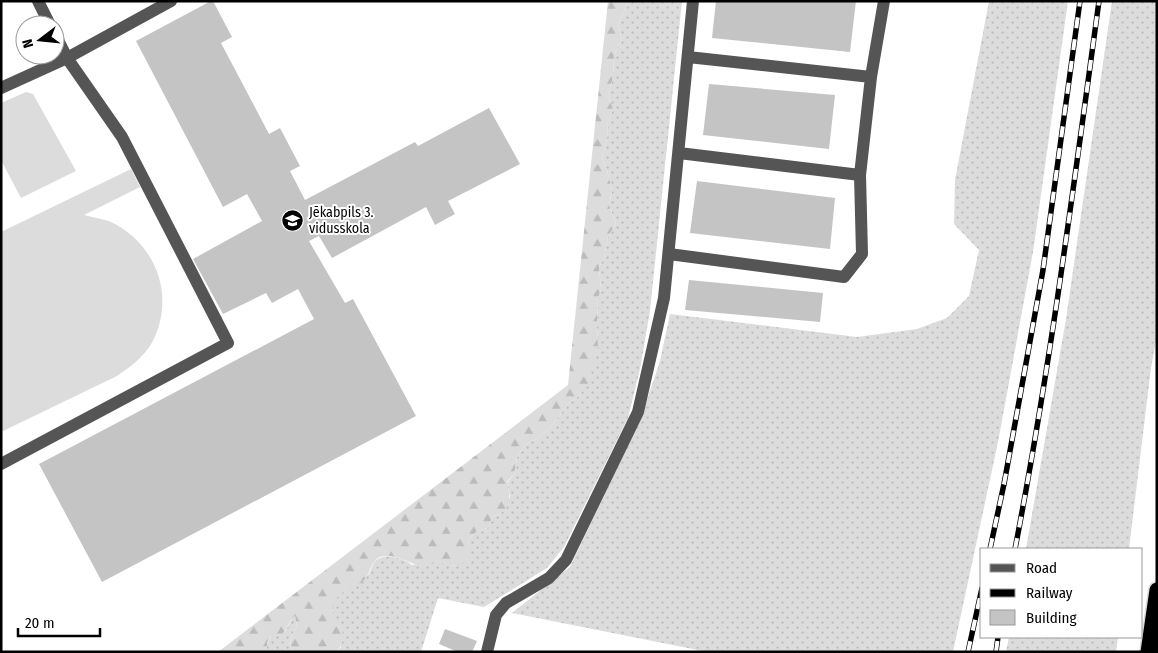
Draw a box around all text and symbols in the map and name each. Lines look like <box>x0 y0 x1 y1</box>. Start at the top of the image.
north arrow <box>15 15 65 65</box>
text: N <box>19 37 37 50</box>
place label: Jēkabpils 3. vidusskola <box>309 204 374 237</box>
school or university icon: Jēkabpils 3. vidusskola <box>281 208 305 232</box>
legend <box>980 548 1143 638</box>
text: Road <box>1026 559 1057 577</box>
text: Railway <box>1026 584 1073 602</box>
scale bar <box>18 606 100 638</box>
text: Building <box>1026 609 1077 627</box>
text: 20 m <box>25 614 55 632</box>

